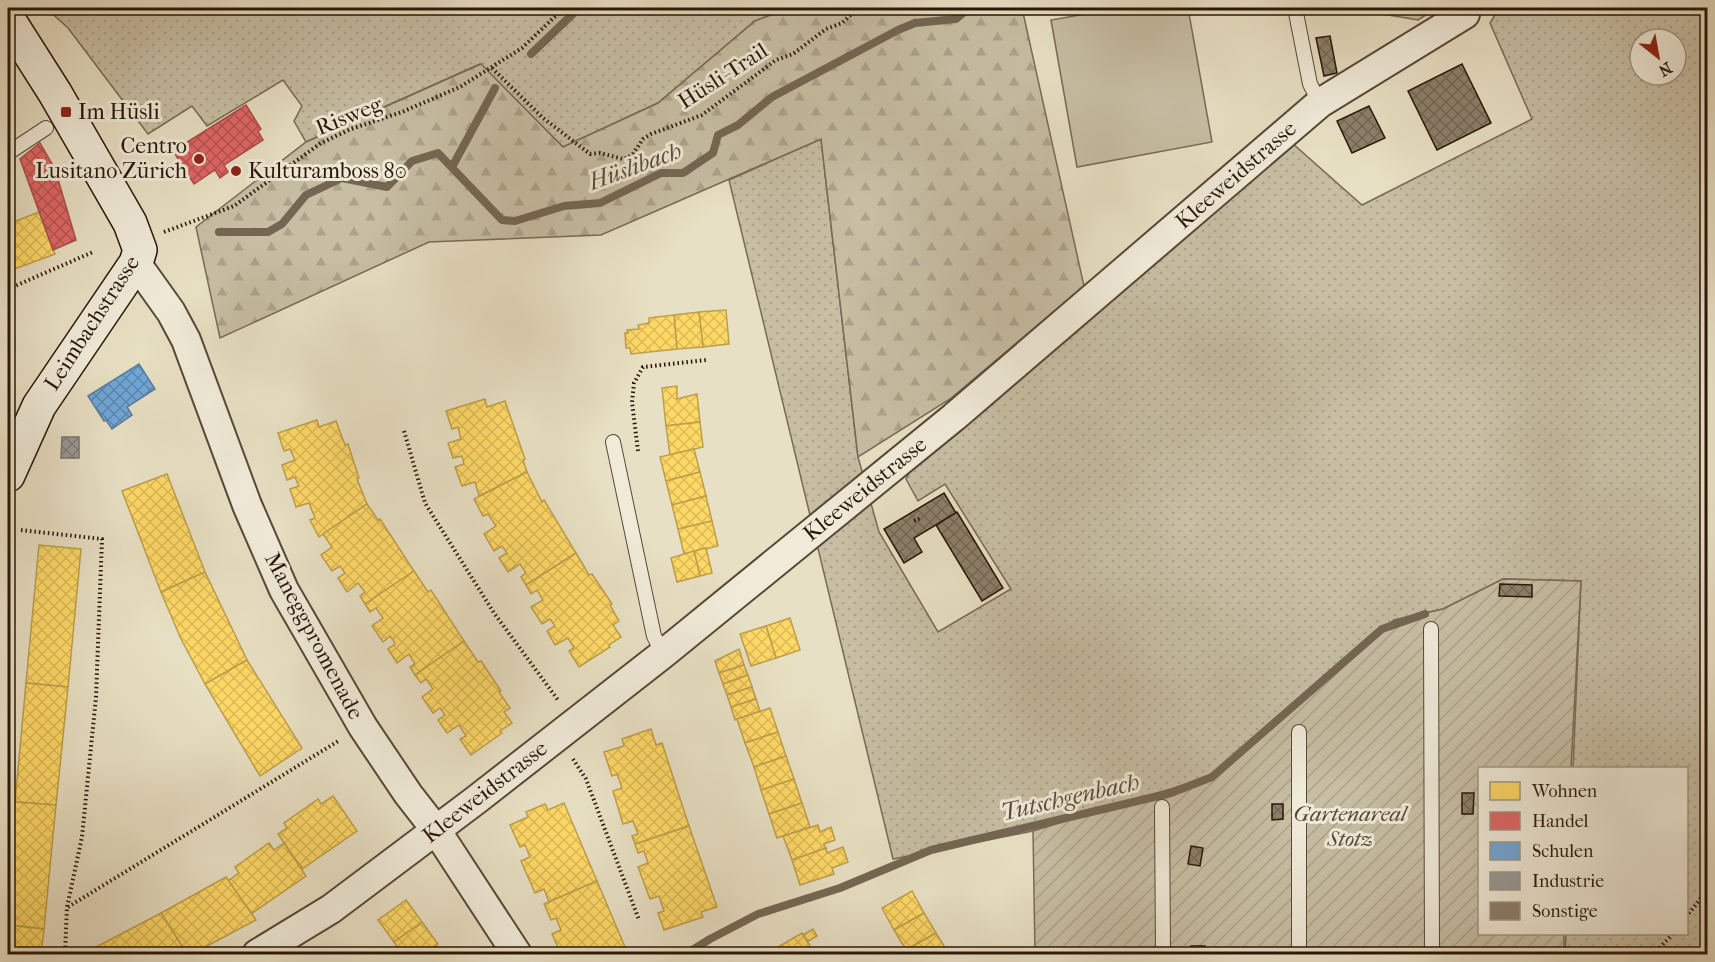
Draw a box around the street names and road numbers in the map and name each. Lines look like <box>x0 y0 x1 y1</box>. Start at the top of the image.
street label: Hüsli-Trail <box>673 37 773 115</box>
street label: Risweg <box>312 91 386 141</box>
street label: Kleeweidstrasse <box>1170 115 1302 234</box>
street label: Leimbachstrasse <box>39 251 145 395</box>
street label: Kleeweidstrasse <box>798 431 932 547</box>
street label: Maneggpromenade <box>259 548 369 724</box>
street label: Kleeweidstrasse <box>417 735 553 849</box>

